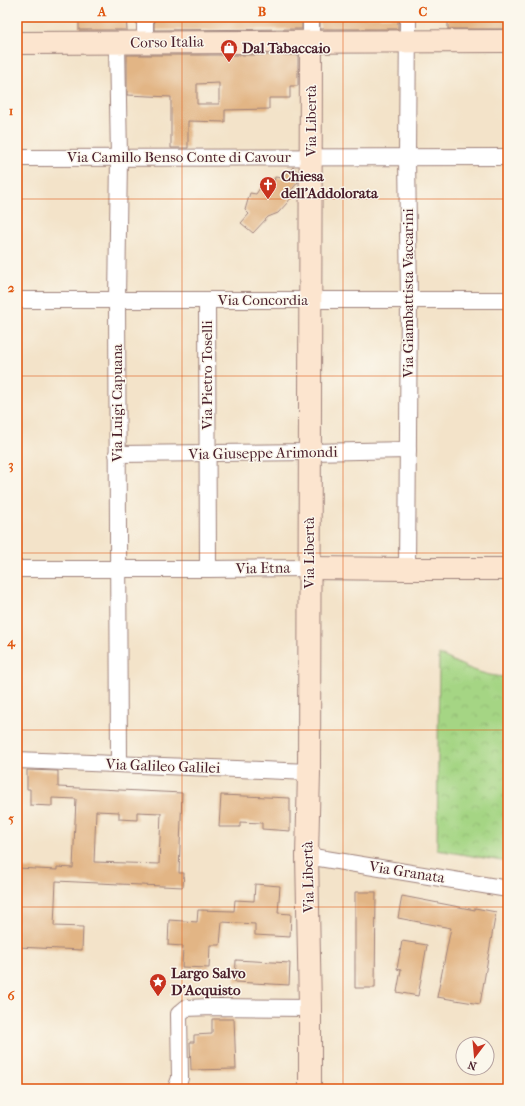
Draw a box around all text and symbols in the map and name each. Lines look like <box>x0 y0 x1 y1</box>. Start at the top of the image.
text: A <box>97 4 107 19</box>
text: B <box>258 4 267 19</box>
text: C <box>419 4 428 19</box>
street label: Corso Italia <box>130 32 205 52</box>
shop icon: Dal Tabaccaio <box>219 38 239 63</box>
place label: Dal Tabaccaio <box>242 39 331 57</box>
street label: Via Libertà <box>302 84 320 158</box>
text: 1 <box>9 103 14 118</box>
street label: Via Camillo Benso Conte di Cavour <box>66 148 292 166</box>
place label: Chiesa dell'Addolorata <box>281 167 379 202</box>
church icon: Chiesa dell'Addolorata <box>258 175 278 200</box>
street label: Via Giambattista Vaccarini <box>399 208 417 379</box>
text: 2 <box>8 280 15 295</box>
street label: Via Concordia <box>217 291 309 309</box>
street label: Via Pietro Toselli <box>198 320 216 431</box>
street label: Via Luigi Capuana <box>108 343 126 463</box>
street label: Via Giuseppe Arimondi <box>187 443 338 463</box>
text: 3 <box>8 457 14 473</box>
street label: Via Libertà <box>300 516 318 590</box>
street label: Via Etna <box>235 559 291 577</box>
text: 4 <box>6 634 16 650</box>
street label: Via Galileo Galilei <box>104 755 221 777</box>
text: 5 <box>8 811 14 826</box>
street label: Via Libertà <box>298 840 318 914</box>
street label: Via Granata <box>367 857 447 887</box>
place label: Largo Salvo D'Acquisto <box>171 964 246 999</box>
place icon: Largo Salvo D'Acquisto <box>148 972 168 997</box>
text: 6 <box>7 988 15 1003</box>
north arrow <box>455 1036 495 1076</box>
text: N <box>466 1058 478 1073</box>

